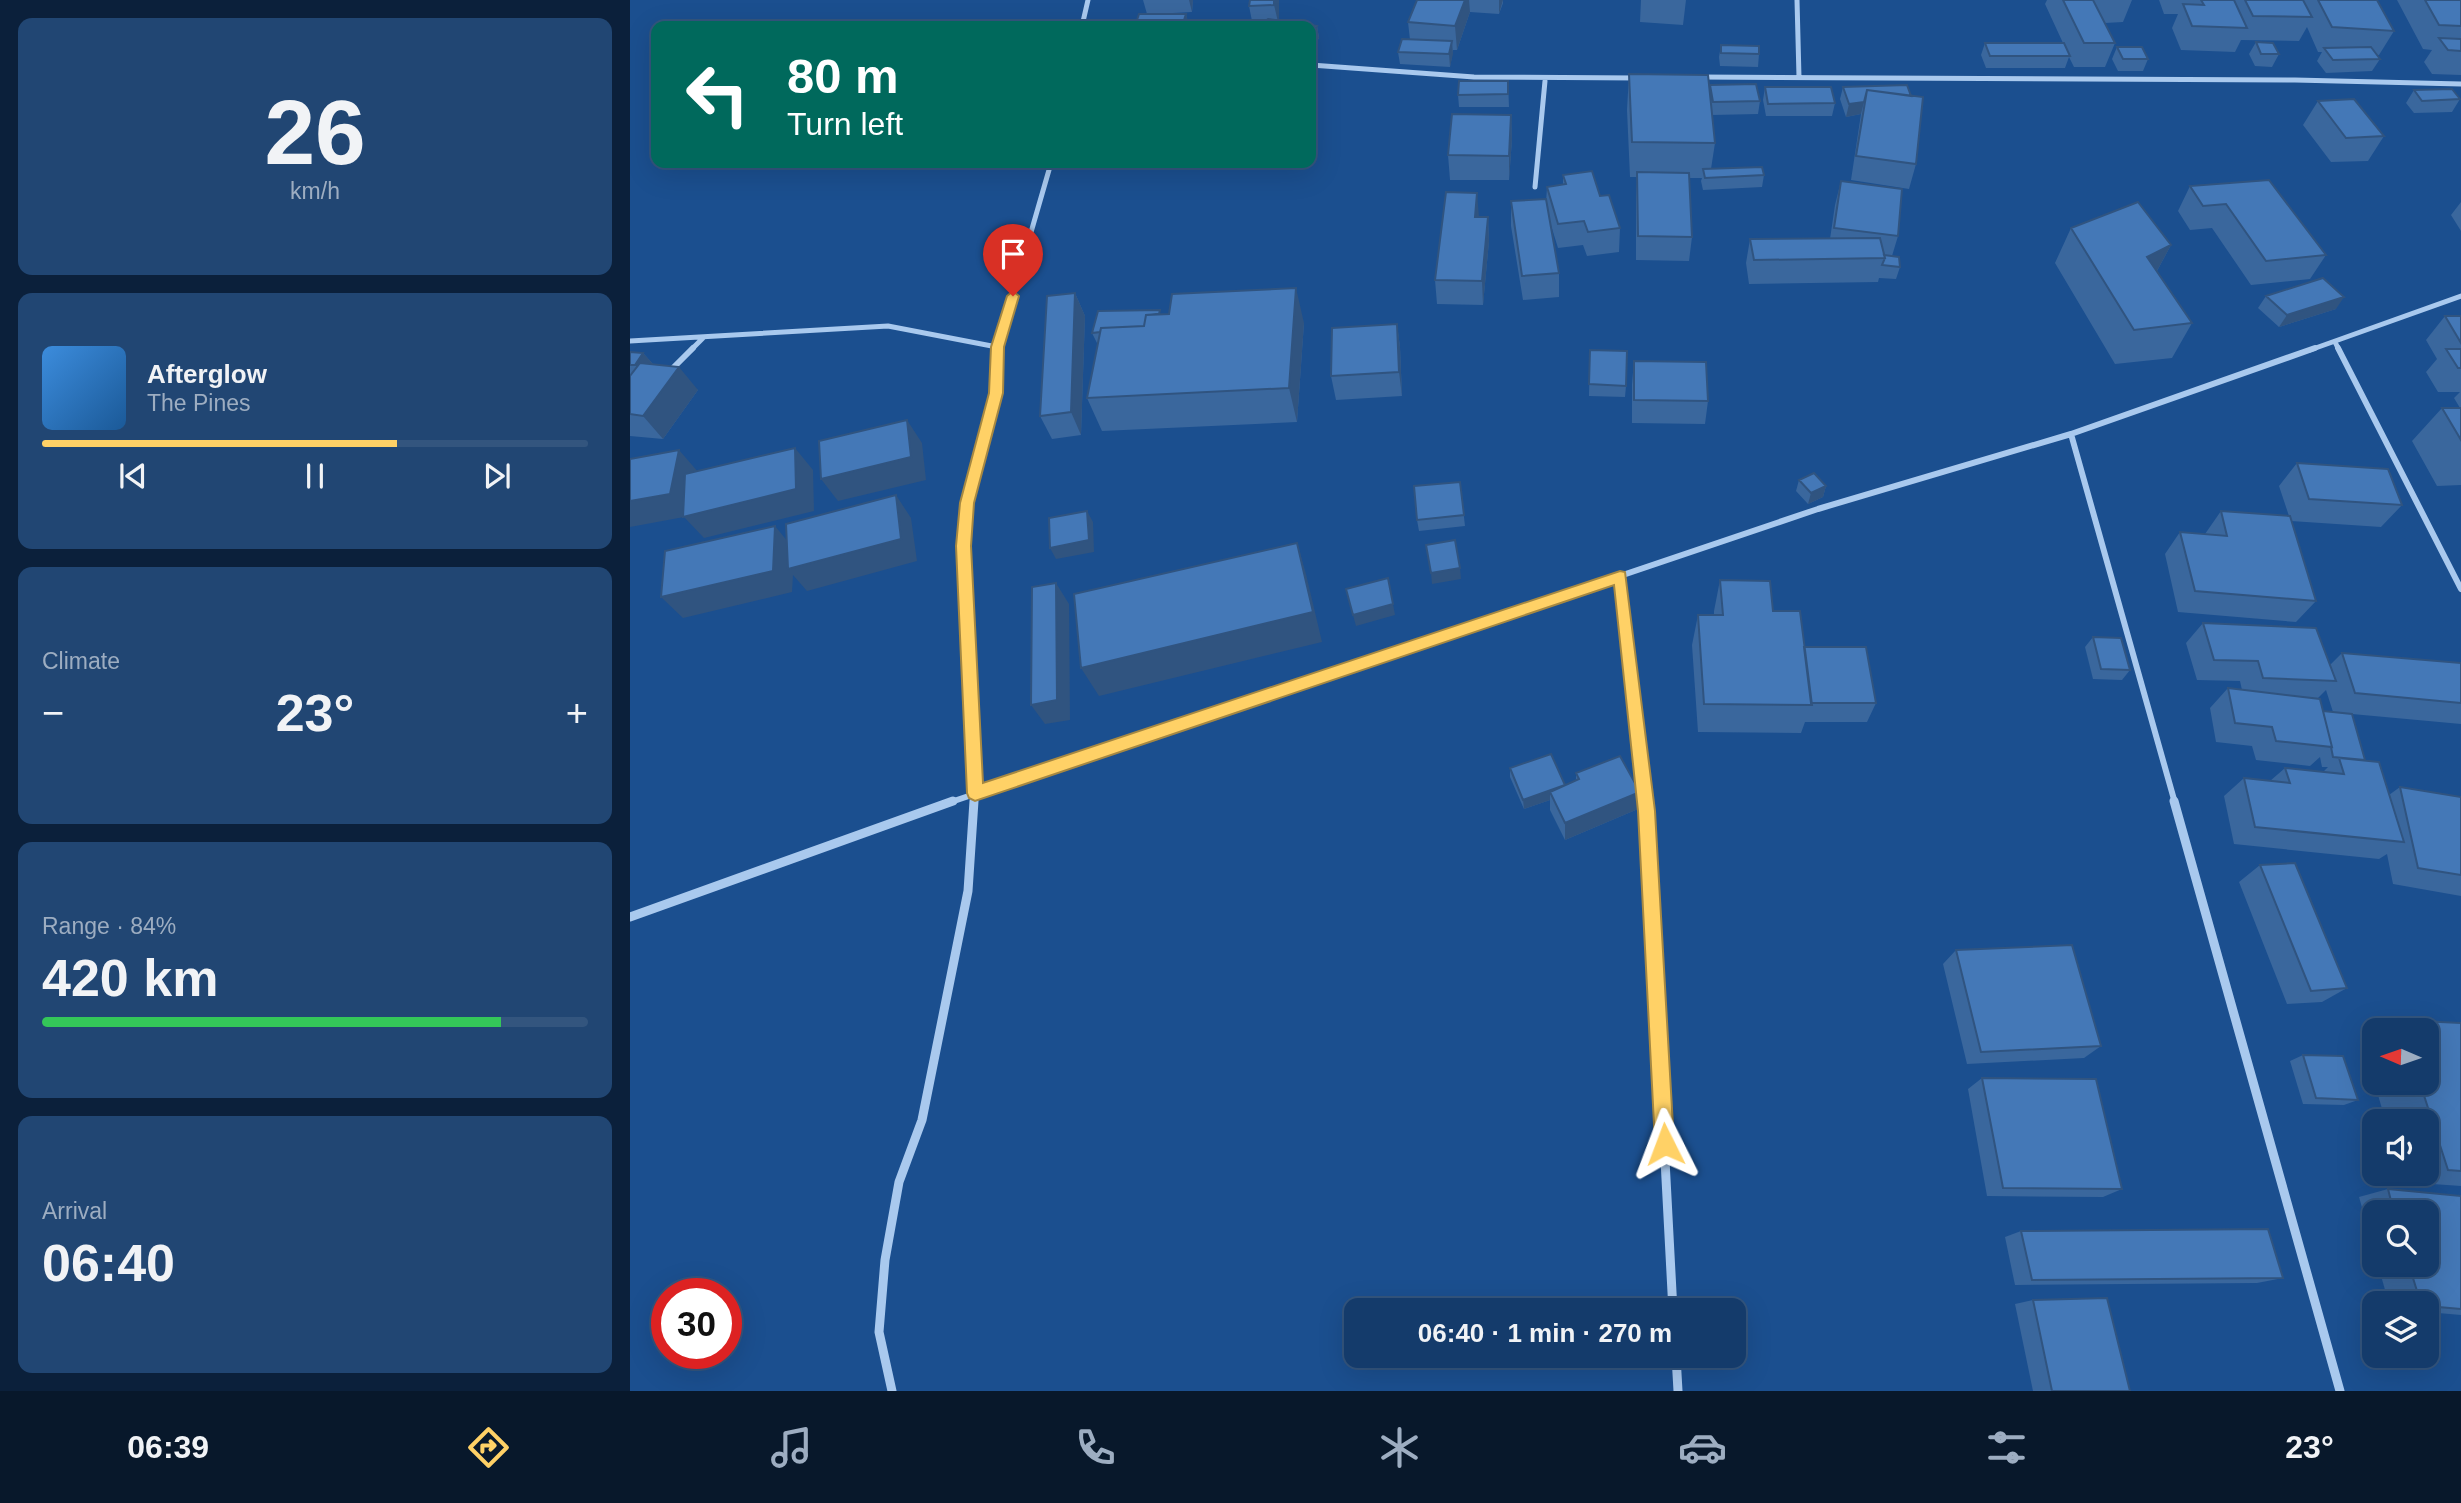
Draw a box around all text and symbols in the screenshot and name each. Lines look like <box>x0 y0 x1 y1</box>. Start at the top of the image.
icon: left <box>672 49 763 140</box>
text: 80 m <box>787 49 899 103</box>
text: 26 <box>264 82 366 183</box>
text: Turn left <box>787 106 903 142</box>
text: km/h <box>290 178 340 204</box>
pin <box>983 224 1043 296</box>
icon: arrive <box>994 235 1032 273</box>
text: Afterglow <box>147 359 267 389</box>
text: The Pines <box>147 390 251 416</box>
icon: previous <box>114 457 152 495</box>
icon: pause <box>296 457 334 495</box>
icon: next <box>478 457 516 495</box>
text: Climate <box>42 648 120 674</box>
text: 23° <box>276 684 354 742</box>
text: − <box>42 692 64 734</box>
text: + <box>566 692 588 734</box>
text: Range · 84% <box>42 913 176 939</box>
text: 420 km <box>42 949 218 1007</box>
north arrow <box>2362 1018 2440 1096</box>
map controls <box>2362 1018 2439 1368</box>
position arrow <box>1628 1107 1702 1181</box>
button: sound <box>2362 1109 2439 1186</box>
text: Arrival <box>42 1198 107 1224</box>
button: search <box>2362 1200 2439 1277</box>
text: 06:40 <box>42 1234 175 1292</box>
speed limit sign: 30 <box>651 1278 742 1369</box>
button: layers <box>2362 1291 2439 1368</box>
text: 06:40 · 1 min · 270 m <box>1418 1318 1672 1348</box>
icon: directions <box>464 1423 513 1472</box>
icon: music <box>767 1423 816 1472</box>
icon: phone <box>1071 1423 1120 1472</box>
icon: climate <box>1375 1423 1424 1472</box>
icon: car <box>1678 1423 1727 1472</box>
icon: filters <box>1982 1423 2031 1472</box>
text: 06:39 <box>127 1429 209 1465</box>
text: 23° <box>2285 1429 2334 1465</box>

